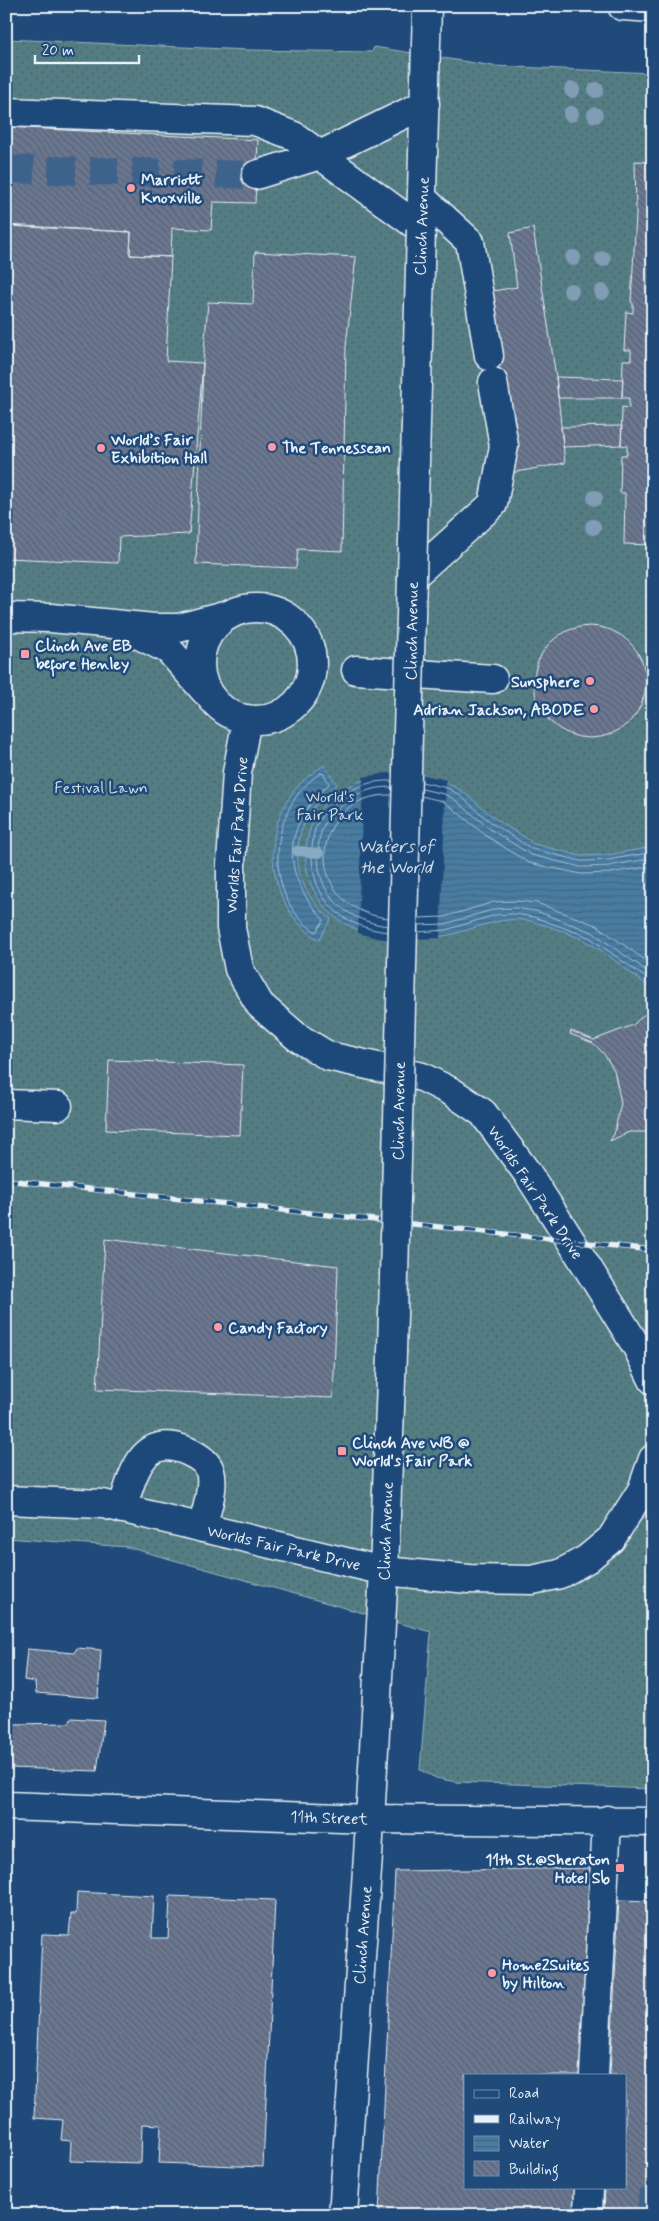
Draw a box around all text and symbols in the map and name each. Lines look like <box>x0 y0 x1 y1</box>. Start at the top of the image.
scale bar <box>35 32 139 64</box>
text: 20 m <box>42 41 74 61</box>
place label: Marriott Knoxville <box>141 170 203 209</box>
street label: Clinch Avenue <box>410 176 435 276</box>
marker: Marriott Knoxville <box>125 182 137 194</box>
place label: World’s Fair Exhibition Hall <box>110 430 207 469</box>
place label: The Tennessean <box>282 438 391 459</box>
marker: The Tennessean <box>266 441 278 453</box>
marker: World’s Fair Exhibition Hall <box>95 442 107 454</box>
street label: Clinch Avenue <box>401 581 424 681</box>
place label: Clinch Ave EB before Henley <box>35 636 132 677</box>
marker: Clinch Ave EB before Henley <box>19 648 31 660</box>
place label: Sunsphere <box>511 672 580 693</box>
marker: Sunsphere <box>584 675 596 687</box>
place label: Adrian Jackson, ABODE <box>413 700 585 721</box>
marker: Adrian Jackson, ABODE <box>588 703 600 715</box>
street label: Worlds Fair Park Drive <box>222 756 253 914</box>
park label: Festival Lawn <box>54 778 148 799</box>
park label: World's Fair Park <box>297 787 363 826</box>
water label: Waters of the World <box>358 835 437 880</box>
street label: Clinch Avenue <box>388 1061 411 1161</box>
street label: Worlds Fair Park Drive <box>482 1122 587 1264</box>
place label: Candy Factory <box>228 1318 328 1339</box>
marker: Candy Factory <box>212 1321 224 1333</box>
place label: Clinch Ave WB @ World's Fair Park <box>351 1433 472 1472</box>
marker: Clinch Ave WB @ World's Fair Park <box>336 1445 348 1457</box>
street label: Clinch Avenue <box>374 1481 399 1581</box>
street label: Worlds Fair Park Drive <box>205 1521 362 1576</box>
street label: 11th Street <box>290 1807 369 1830</box>
place label: 11th St.@Sheraton Hotel Sb <box>485 1850 611 1889</box>
marker: 11th St.@Sheraton Hotel Sb <box>614 1862 626 1874</box>
street label: Clinch Avenue <box>350 1885 377 1985</box>
place label: Home2Suites by Hilton <box>502 1955 590 1994</box>
marker: Home2Suites by Hilton <box>486 1967 498 1979</box>
legend <box>464 2074 626 2188</box>
text: Road <box>509 2084 539 2104</box>
text: Railway <box>509 2110 561 2130</box>
text: Water <box>509 2134 549 2154</box>
text: Building <box>509 2160 559 2181</box>

